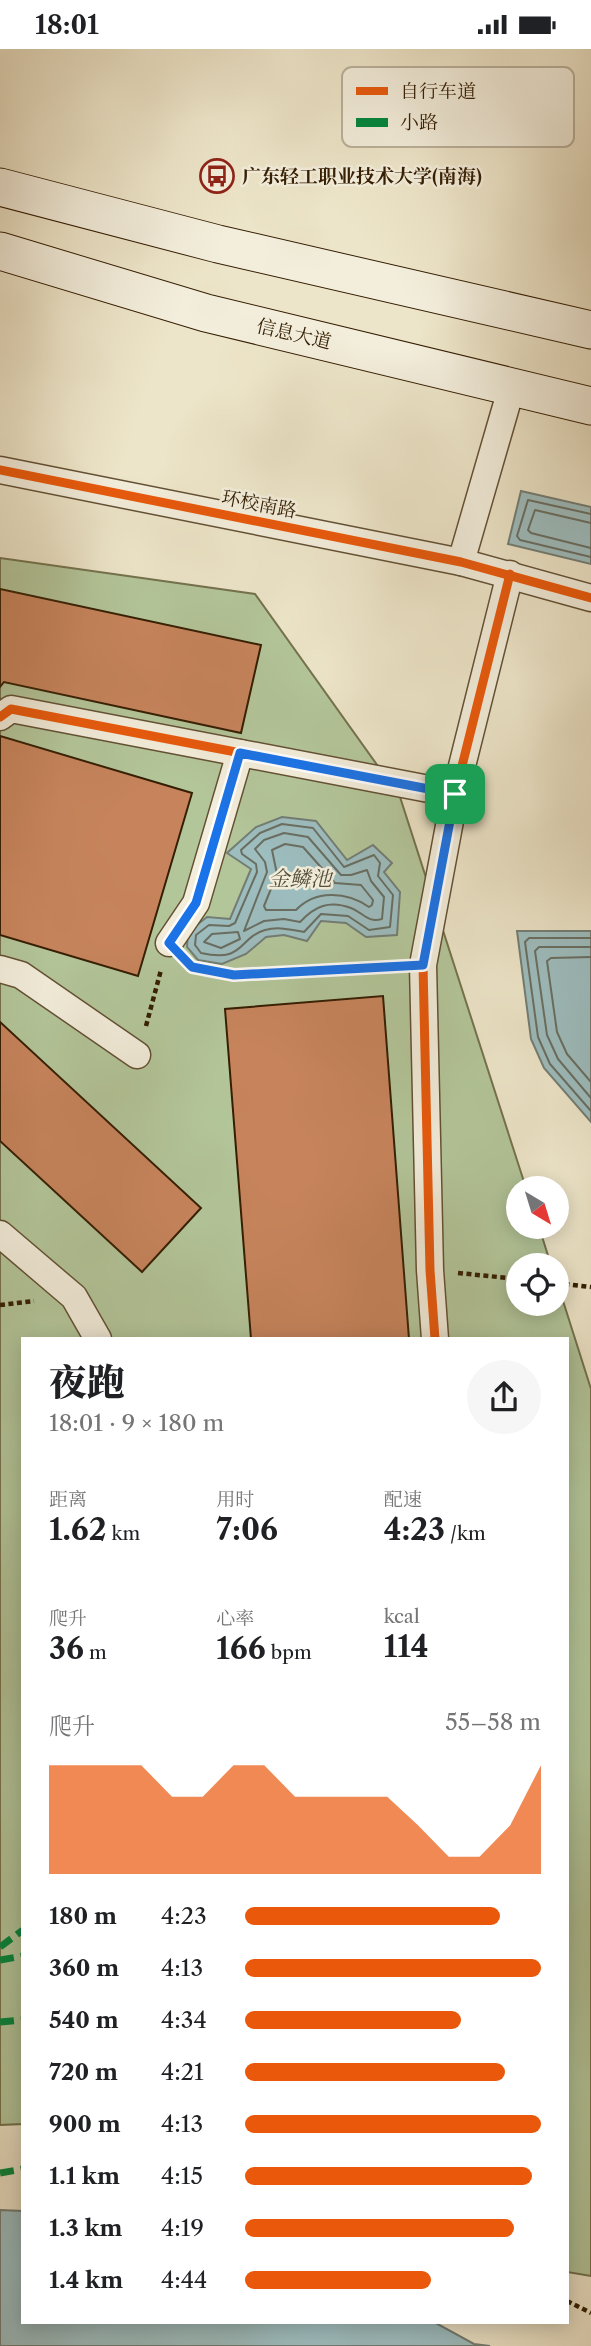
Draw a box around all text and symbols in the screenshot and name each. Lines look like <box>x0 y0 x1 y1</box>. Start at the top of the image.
text: 18:01 <box>35 9 99 41</box>
legend <box>342 67 574 147</box>
text: 自行车道 <box>400 80 476 103</box>
text: 小路 <box>400 111 438 134</box>
bus stop icon: 广东轻工职业技术大学(南海) <box>198 157 236 195</box>
place label: 广东轻工职业技术大学(南海) <box>242 165 482 188</box>
street label: 信息大道 <box>254 314 334 354</box>
street label: 环校南路 <box>219 485 299 523</box>
pin <box>425 764 485 824</box>
icon: arrive <box>436 775 474 813</box>
water label: 金鳞池 <box>269 866 333 891</box>
north arrow <box>506 1176 569 1239</box>
map controls <box>506 1176 569 1316</box>
button: locate <box>506 1253 569 1316</box>
text: 夜跑 <box>49 1359 125 1406</box>
button: share <box>467 1360 541 1434</box>
text: 18:01 · 9 × 180 m <box>49 1409 224 1437</box>
text: 距离 <box>49 1488 87 1511</box>
text: 用时 <box>216 1488 254 1511</box>
text: 配速 <box>384 1488 422 1511</box>
text: 1.62 <box>49 1511 106 1548</box>
text: 7:06 <box>216 1511 278 1548</box>
text: 4:23 <box>384 1511 445 1548</box>
text: km <box>106 1522 140 1545</box>
text: /km <box>445 1522 486 1545</box>
text: kcal <box>384 1605 420 1628</box>
text: 爬升 <box>49 1607 87 1630</box>
text: 心率 <box>216 1607 254 1630</box>
text: 114 <box>384 1628 428 1665</box>
text: 36 <box>49 1630 84 1667</box>
text: 166 <box>216 1630 266 1667</box>
text: m <box>84 1641 107 1664</box>
text: bpm <box>266 1641 312 1664</box>
text: 55–58 m <box>445 1708 541 1736</box>
text: 爬升 <box>49 1712 95 1740</box>
text: 180 m <box>49 1902 117 1930</box>
text: 4:23 <box>161 1902 207 1930</box>
text: 360 m <box>49 1954 119 1982</box>
text: 4:13 <box>161 1954 203 1982</box>
text: 540 m <box>49 2006 119 2034</box>
text: 4:34 <box>161 2006 207 2034</box>
text: 720 m <box>49 2058 118 2086</box>
text: 4:21 <box>161 2058 204 2086</box>
text: 900 m <box>49 2110 121 2138</box>
text: 4:13 <box>161 2110 203 2138</box>
text: 1.1 km <box>49 2162 120 2190</box>
text: 4:15 <box>161 2162 203 2190</box>
text: 1.3 km <box>49 2214 123 2242</box>
text: 4:19 <box>161 2214 204 2242</box>
text: 1.4 km <box>49 2266 123 2294</box>
text: 4:44 <box>161 2266 207 2294</box>

